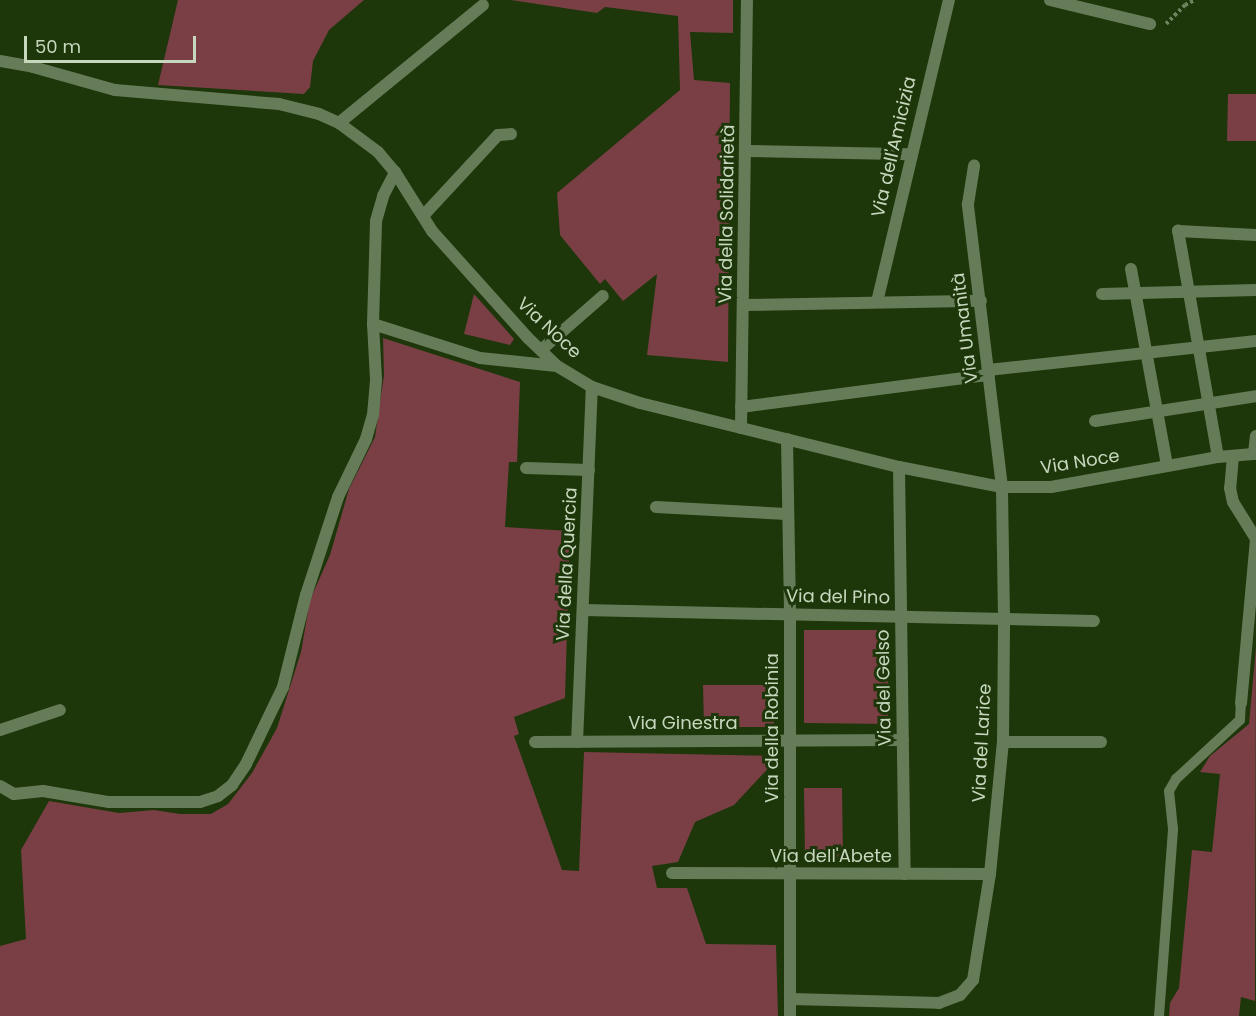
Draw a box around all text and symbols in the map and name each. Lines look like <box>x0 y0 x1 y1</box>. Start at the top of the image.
scale bar <box>27 24 200 62</box>
text: 50 m <box>35 34 81 59</box>
street label: Via dell'Amicizia <box>867 74 921 220</box>
street label: Via della Solidarietà <box>715 124 739 304</box>
street label: Via Umanità <box>948 272 982 384</box>
street label: Via Noce <box>512 293 586 363</box>
street label: Via Noce <box>1039 445 1121 479</box>
street label: Via della Quercia <box>552 487 582 641</box>
street label: Via del Pino <box>786 585 890 609</box>
street label: Via del Gelso <box>872 630 896 746</box>
street label: Via della Robinia <box>761 653 783 803</box>
street label: Via del Larice <box>968 683 996 803</box>
street label: Via Ginestra <box>628 712 738 734</box>
street label: Via dell'Abete <box>770 845 892 867</box>

